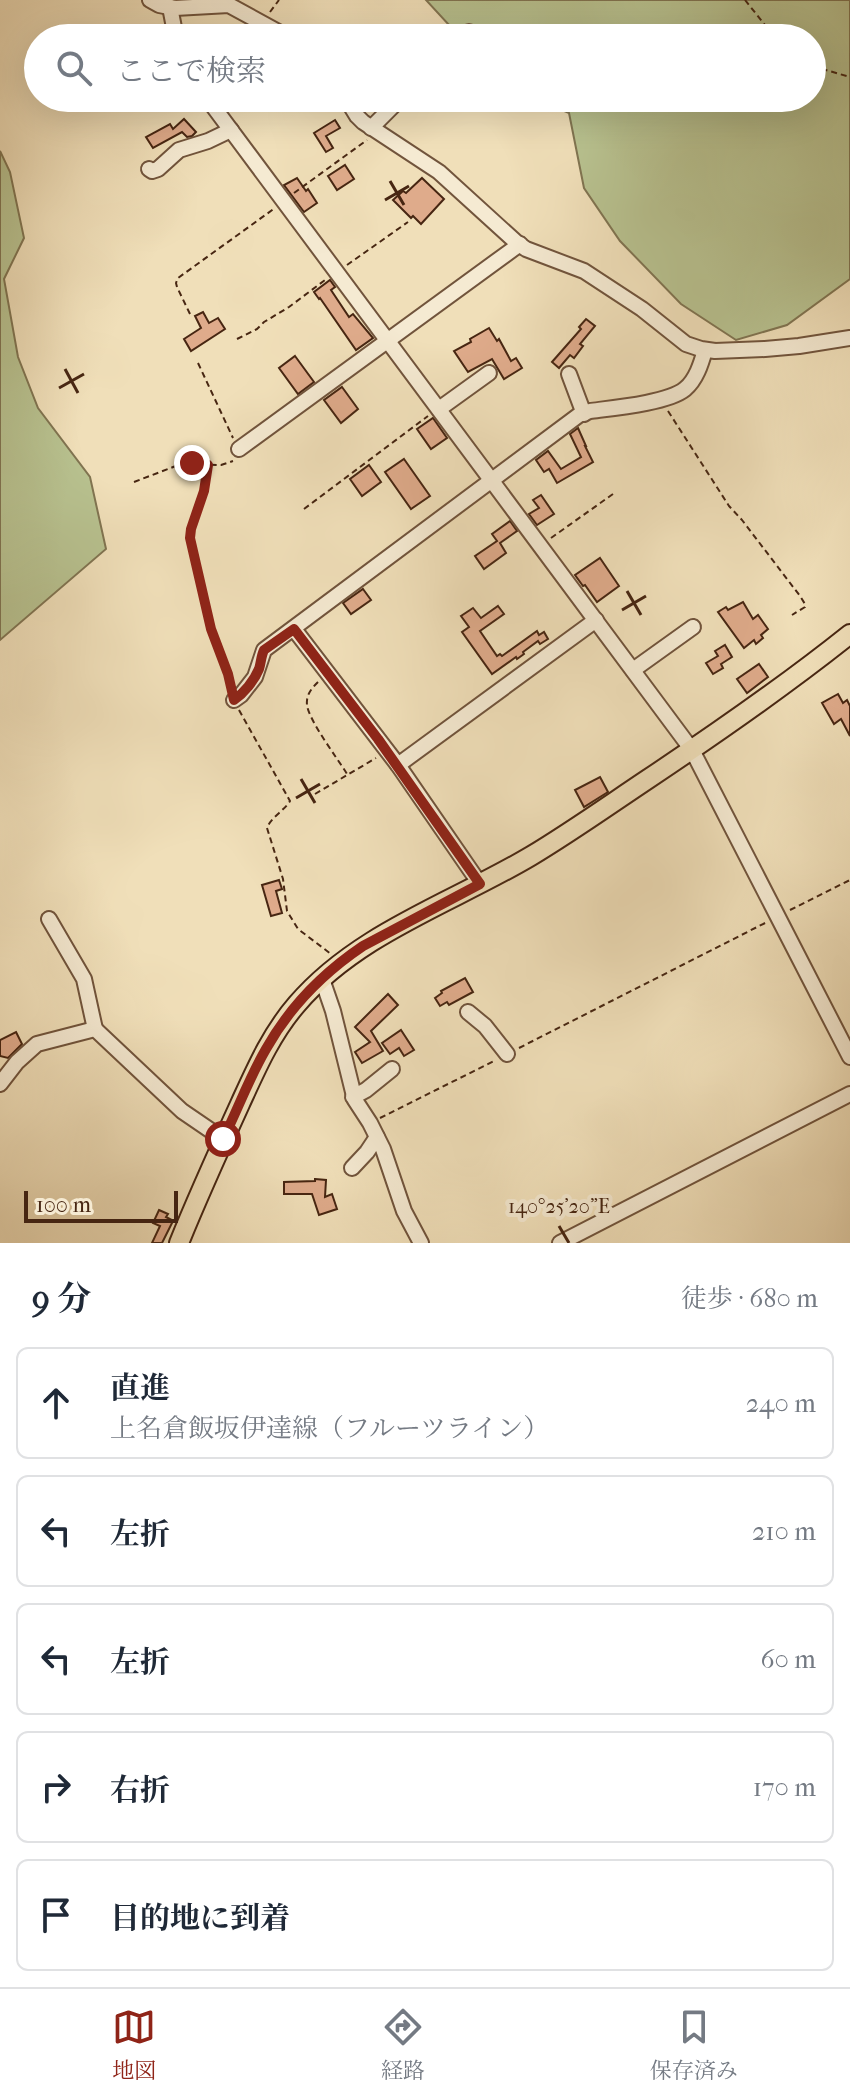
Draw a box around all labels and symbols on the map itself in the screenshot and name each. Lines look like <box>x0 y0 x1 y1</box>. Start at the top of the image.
route end <box>174 445 210 481</box>
route start <box>205 1121 241 1157</box>
scale bar <box>24 1187 178 1223</box>
text: 140°25'20"E <box>508 1195 610 1218</box>

